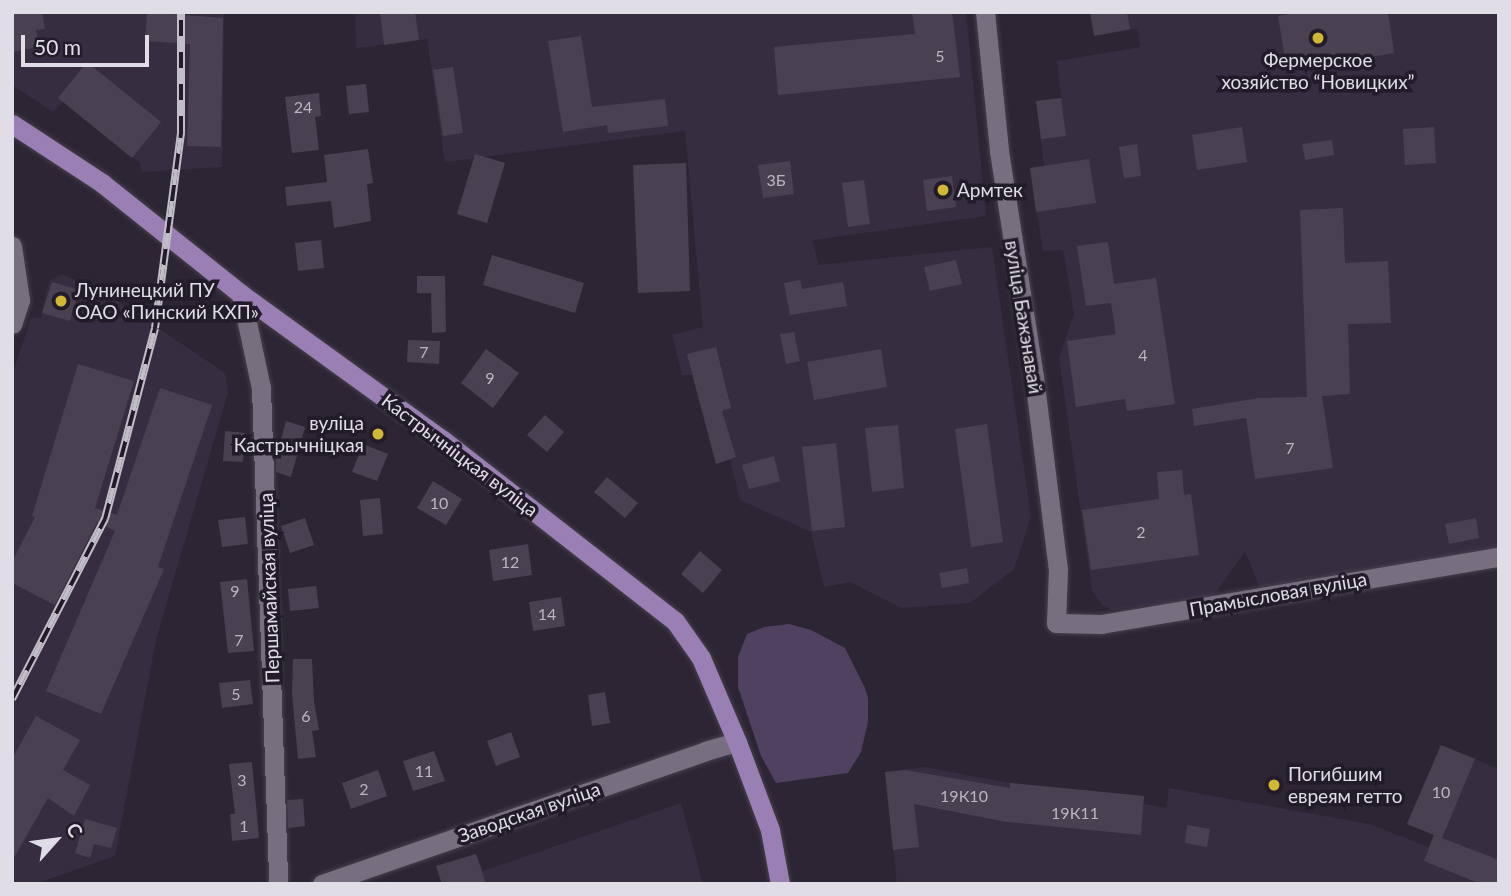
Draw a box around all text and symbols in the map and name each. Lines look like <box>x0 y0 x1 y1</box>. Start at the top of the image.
scale bar <box>24 21 152 65</box>
marker: Фермерское хозяйство “Новицких” <box>1310 30 1326 46</box>
text: 50 m <box>34 34 81 59</box>
house number: 5 <box>935 46 945 66</box>
place label: Фермерское хозяйство “Новицких” <box>1221 49 1415 93</box>
house number: 24 <box>294 97 312 117</box>
house number: 3Б <box>766 170 786 190</box>
place label: Армтек <box>957 179 1023 201</box>
marker: Армтек <box>935 182 951 198</box>
street label: вуліца Бажэнавай <box>1001 239 1047 395</box>
place label: Лунинецкий ПУ ОАО «Пинский КХП» <box>75 279 259 323</box>
marker: Лунинецкий ПУ ОАО «Пинский КХП» <box>53 293 69 309</box>
house number: 7 <box>419 342 429 362</box>
house number: 4 <box>1138 345 1148 365</box>
house number: 9 <box>485 368 495 388</box>
street label: Кастрычніцкая вуліца <box>377 389 543 521</box>
place label: вуліца Кастрычніцкая <box>234 412 364 456</box>
marker: вуліца Кастрычніцкая <box>370 426 386 442</box>
house number: 7 <box>1285 438 1295 458</box>
street label: Першамайская вуліца <box>254 492 284 684</box>
house number: 10 <box>430 493 448 513</box>
house number: 2 <box>1136 522 1146 542</box>
house number: 12 <box>501 552 519 572</box>
street label: Прамысловая вуліца <box>1187 567 1369 621</box>
house number: 9 <box>230 581 240 601</box>
house number: 14 <box>538 604 556 624</box>
house number: 7 <box>234 630 244 650</box>
house number: 5 <box>231 684 241 704</box>
house number: 6 <box>301 706 311 726</box>
house number: 11 <box>415 761 433 781</box>
place label: Погибшим евреям гетто <box>1288 763 1403 807</box>
house number: 3 <box>237 770 247 790</box>
street label: Заводская вуліца <box>455 777 603 847</box>
marker: Погибшим евреям гетто <box>1266 777 1282 793</box>
house number: 2 <box>359 779 369 799</box>
house number: 10 <box>1432 782 1450 802</box>
house number: 19К10 <box>940 786 988 806</box>
house number: 19К11 <box>1051 803 1099 823</box>
north arrow <box>21 805 91 875</box>
house number: 1 <box>239 816 249 836</box>
text: С <box>62 819 88 841</box>

